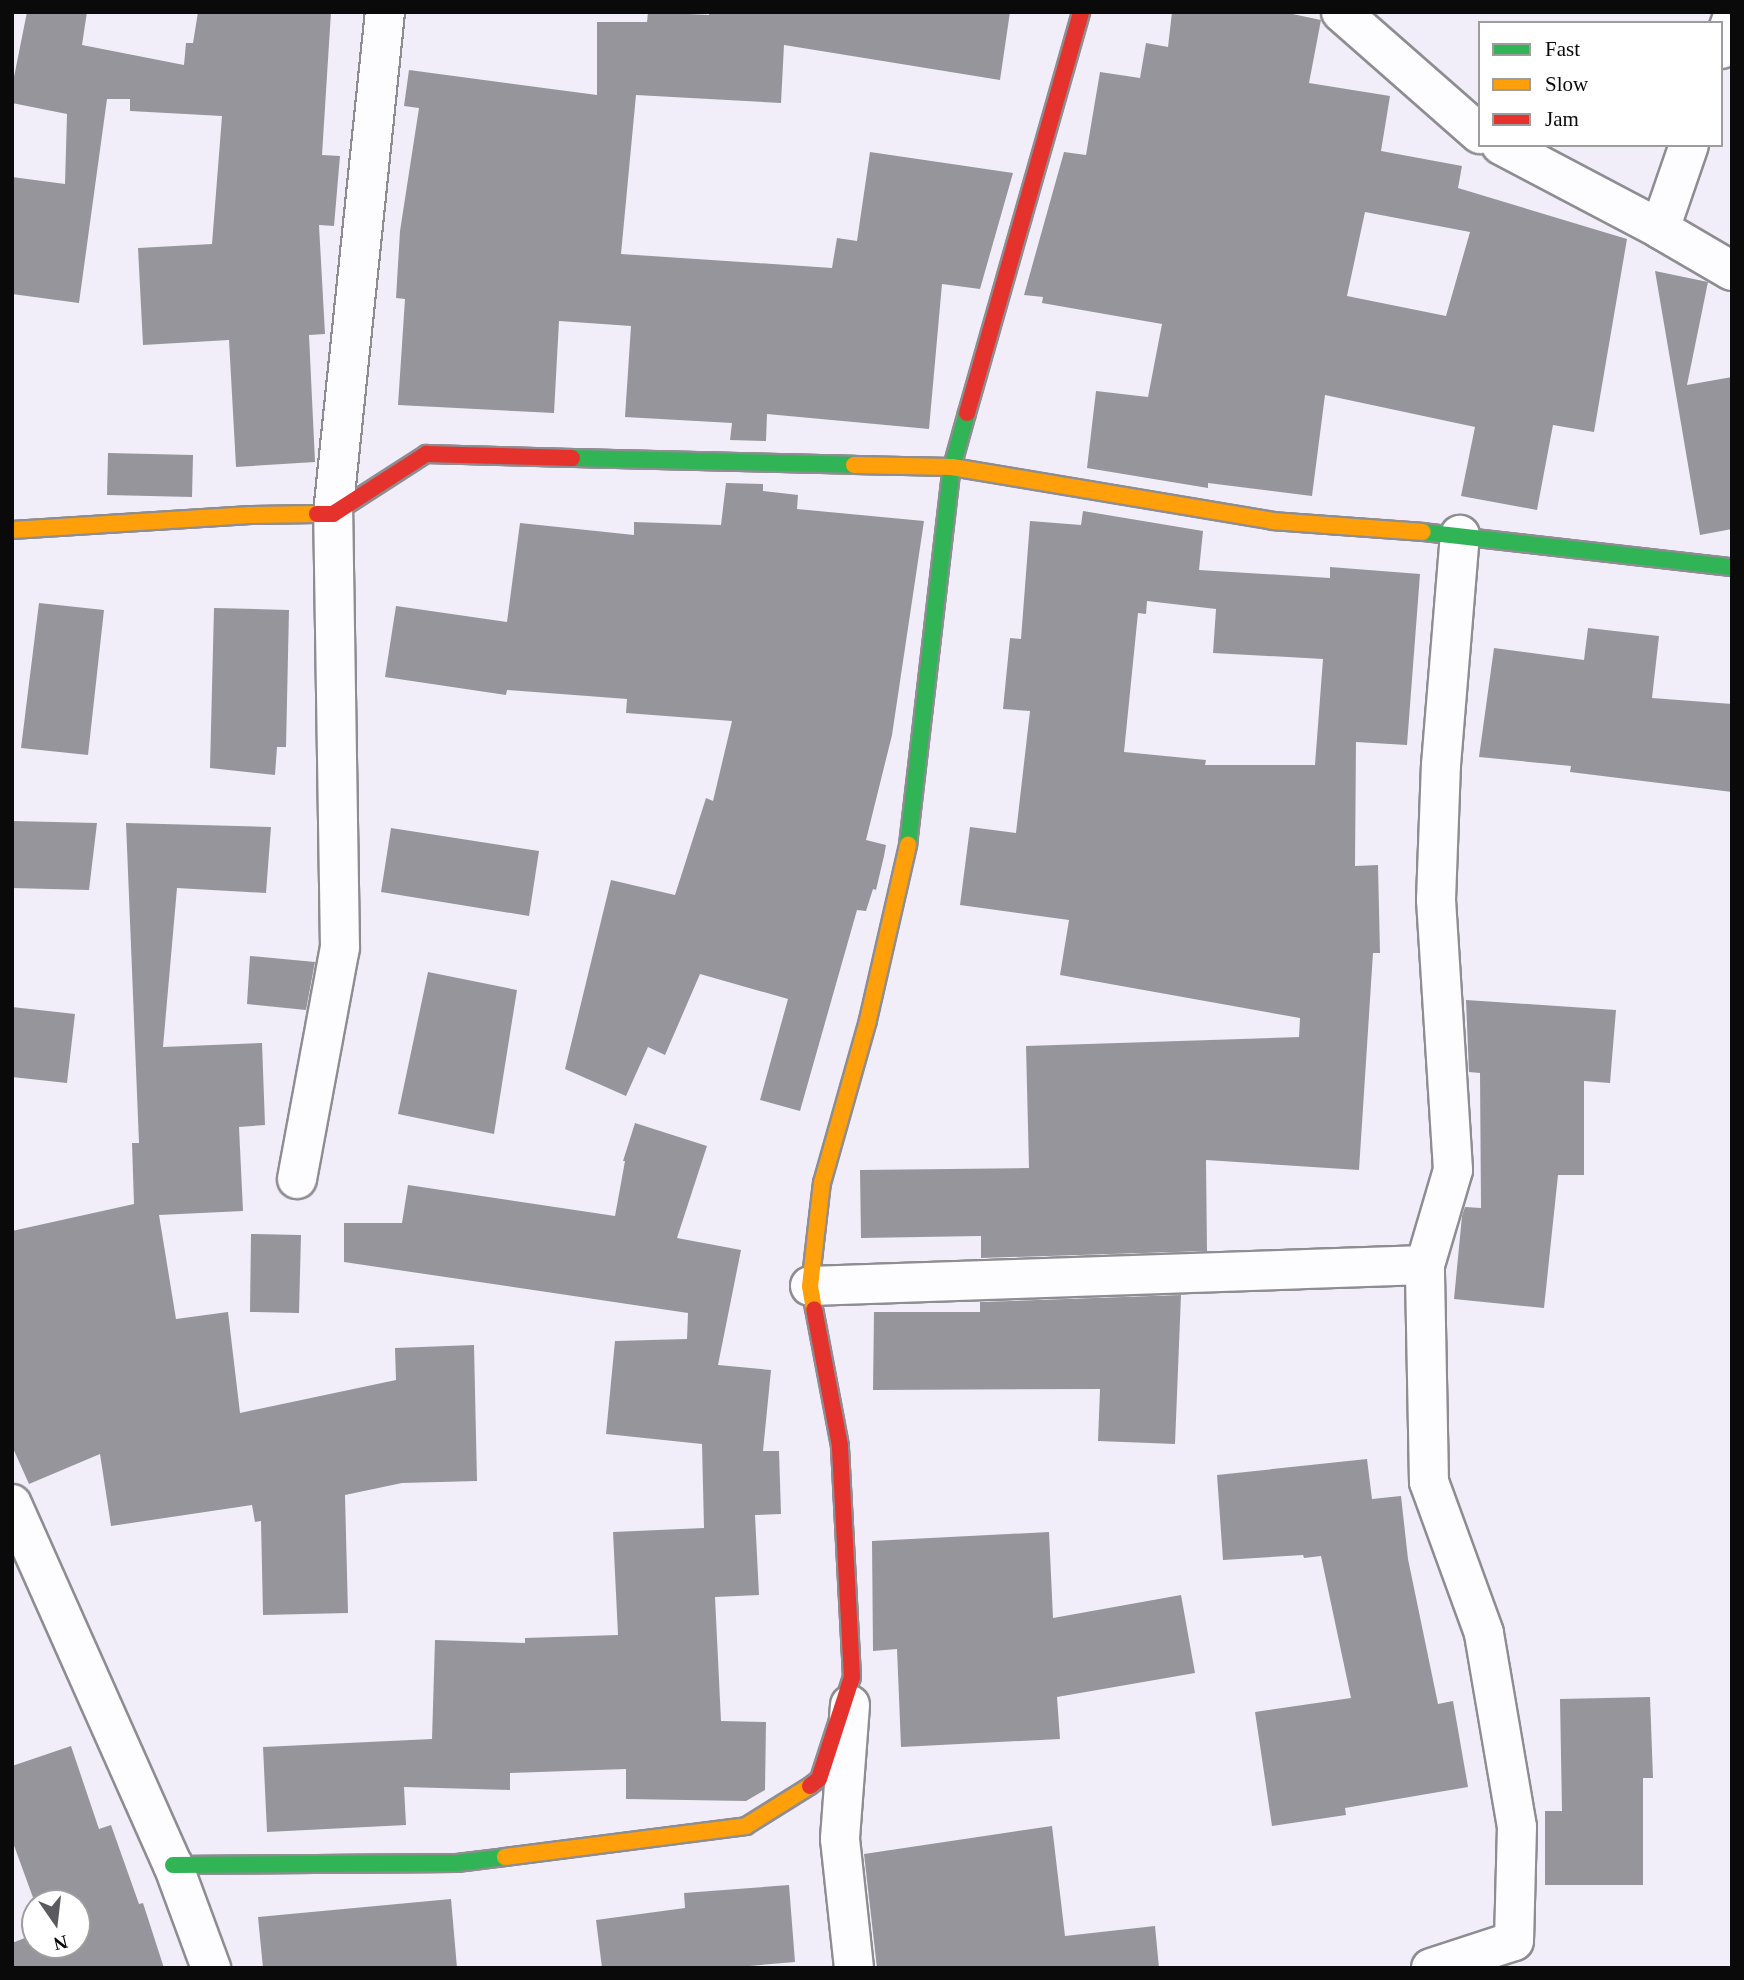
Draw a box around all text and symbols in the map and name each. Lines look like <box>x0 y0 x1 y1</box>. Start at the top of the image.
legend <box>1478 21 1723 147</box>
text: Fast <box>1545 37 1580 61</box>
text: Slow <box>1545 72 1588 96</box>
text: Jam <box>1545 107 1579 131</box>
north arrow <box>21 1889 91 1959</box>
text: N <box>52 1931 70 1955</box>

